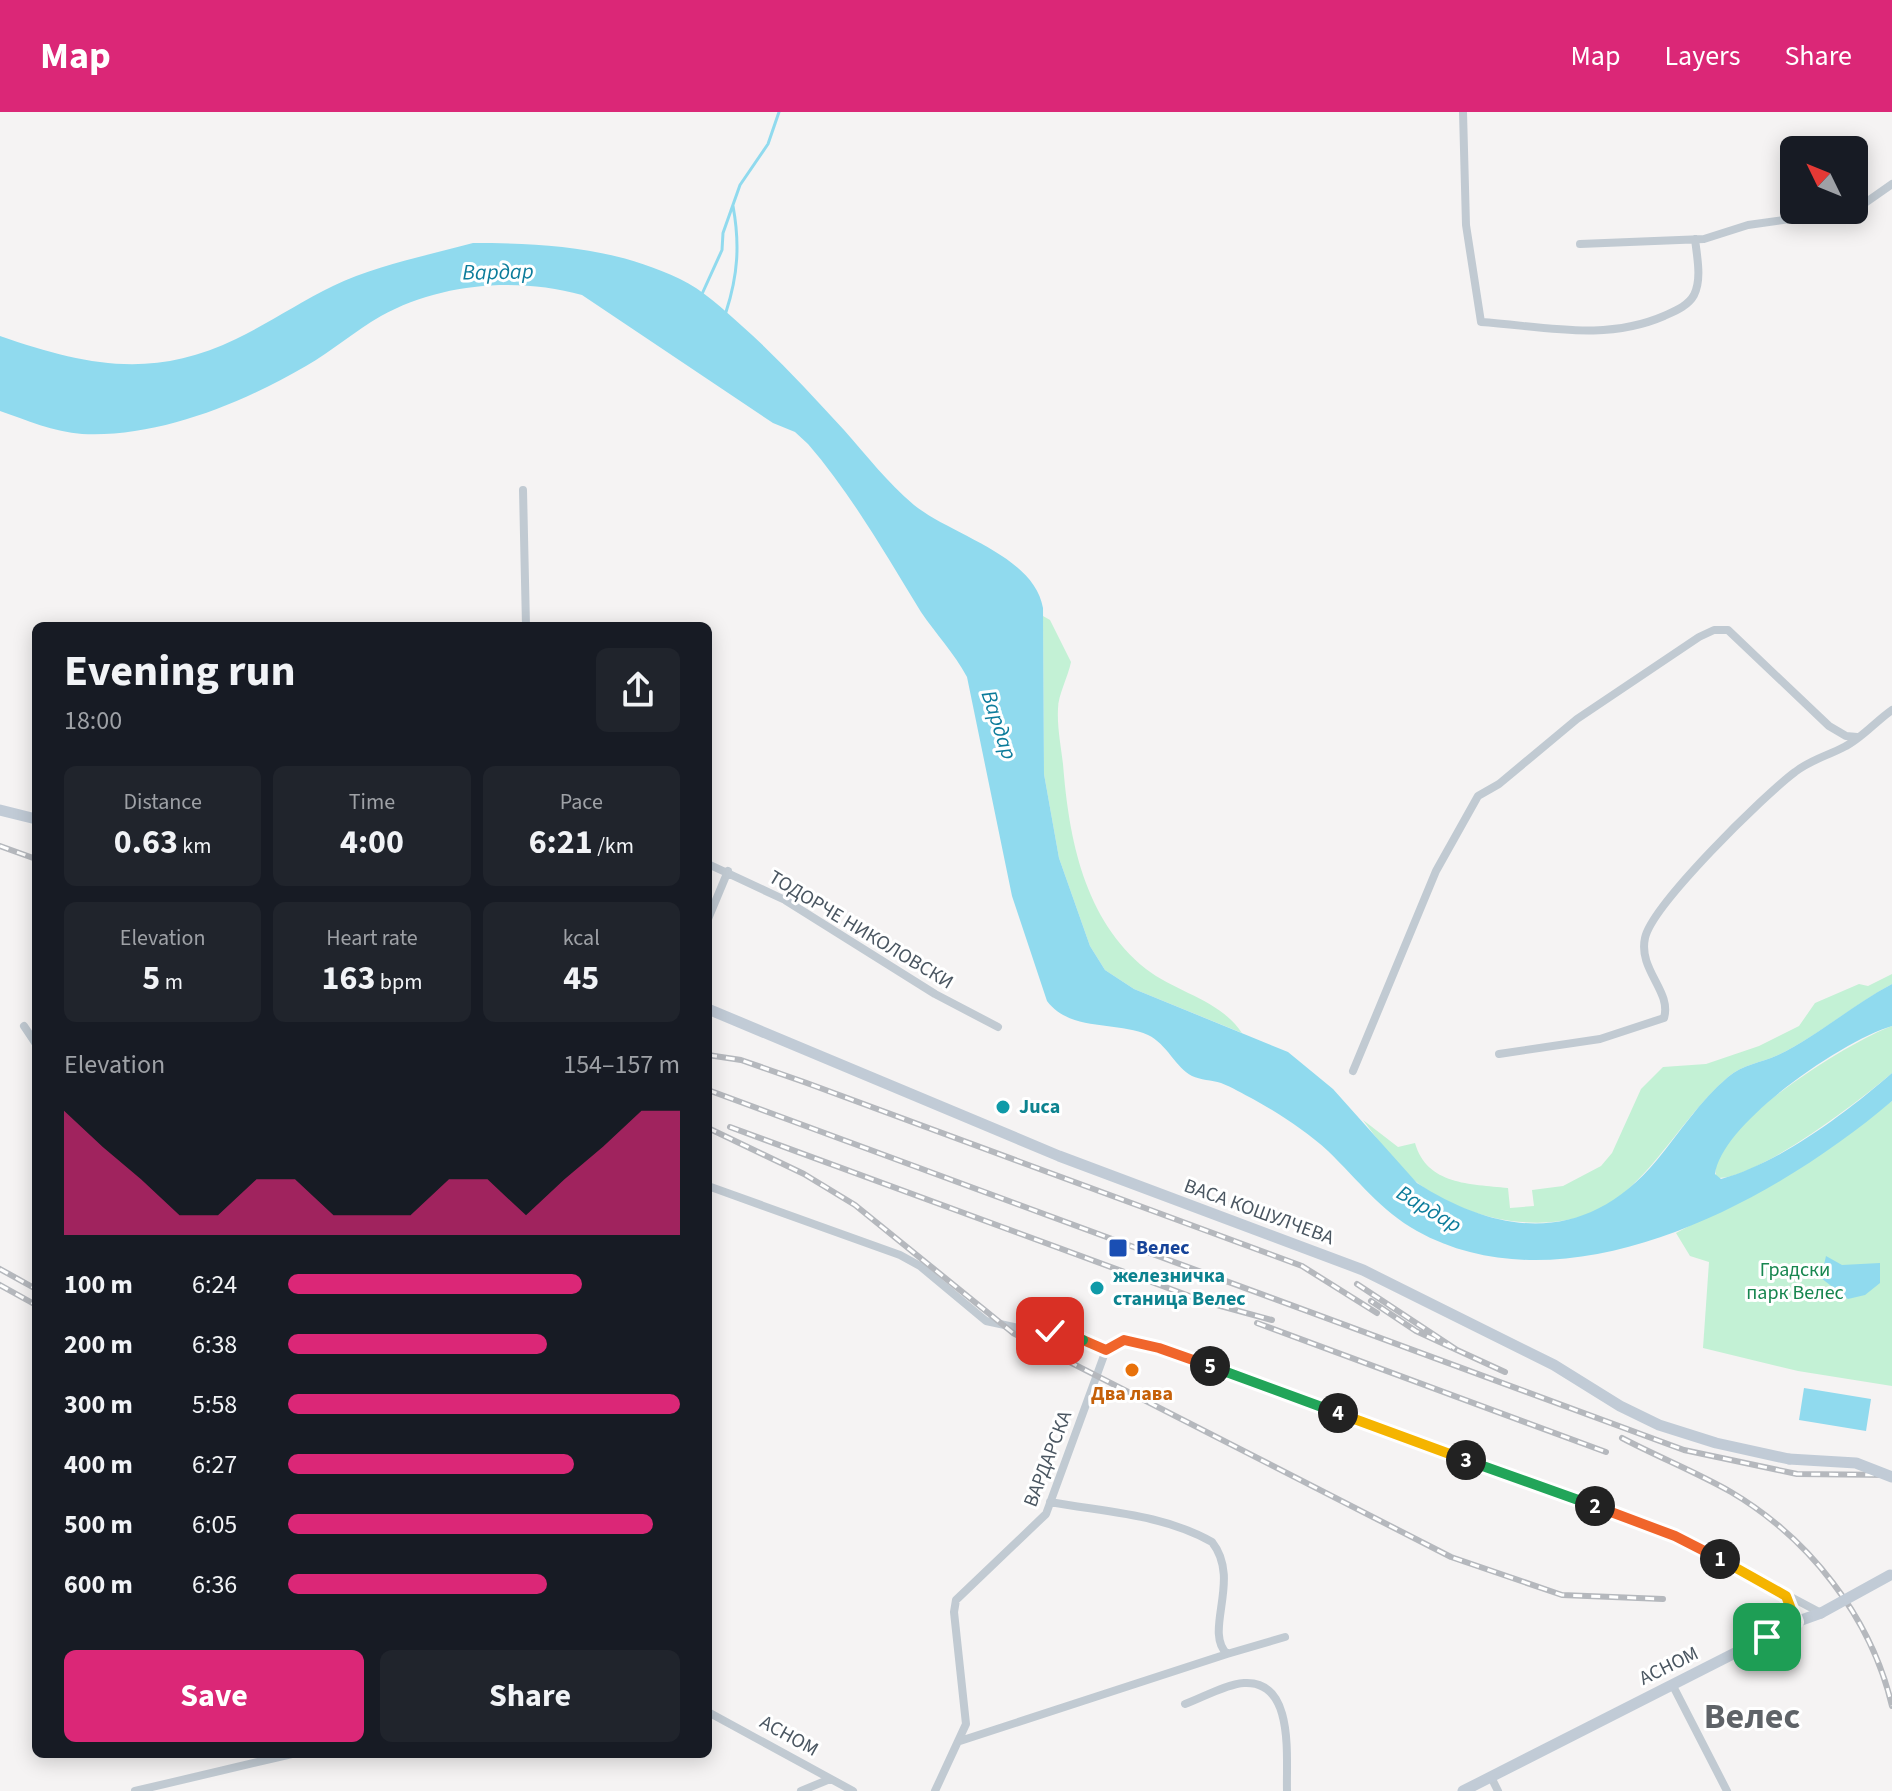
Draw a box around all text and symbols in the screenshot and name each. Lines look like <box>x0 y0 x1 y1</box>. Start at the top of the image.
text: Map <box>40 29 111 83</box>
text: Map <box>1570 36 1620 76</box>
text: Layers <box>1664 36 1740 76</box>
text: Share <box>1784 36 1852 76</box>
north arrow <box>1780 136 1868 224</box>
map controls <box>1780 136 1868 224</box>
water label: Вардар <box>462 255 534 289</box>
text: Evening run <box>64 640 296 703</box>
button: share <box>596 648 680 732</box>
water label: Вардар <box>973 686 1025 764</box>
text: 18:00 <box>64 702 122 739</box>
text: Distance <box>124 786 202 818</box>
text: Time <box>349 786 395 818</box>
text: Pace <box>560 786 603 818</box>
text: 0.63 <box>114 818 178 867</box>
text: 4:00 <box>340 818 404 867</box>
text: 6:21 <box>529 818 593 867</box>
text: km <box>178 830 211 862</box>
text: /km <box>593 830 634 862</box>
street label: ТОДОРЧЕ НИКОЛОВСКИ <box>763 864 959 996</box>
text: Elevation <box>120 922 206 954</box>
text: Heart rate <box>326 922 418 954</box>
text: kcal <box>563 922 600 954</box>
text: 5 <box>142 954 160 1003</box>
text: 163 <box>322 954 375 1003</box>
text: 45 <box>563 954 599 1003</box>
text: m <box>160 966 183 998</box>
text: bpm <box>375 966 422 998</box>
text: Elevation <box>64 1046 165 1083</box>
text: 154–157 m <box>563 1046 680 1083</box>
place label: Juca <box>1019 1093 1060 1121</box>
marker: Juca <box>994 1098 1012 1116</box>
street label: ВАСА КОШУЛЧЕВА <box>1180 1172 1338 1252</box>
water label: Вардар <box>1390 1177 1468 1241</box>
place label: Велес <box>1136 1234 1190 1262</box>
marker: Велес <box>1107 1237 1129 1259</box>
park label: Градски парк Велес <box>1746 1256 1844 1307</box>
place label: железничка станица Велес <box>1113 1262 1246 1313</box>
text: 100 m <box>64 1266 133 1303</box>
text: 6:24 <box>192 1266 237 1303</box>
marker: железничка станица Велес <box>1088 1279 1106 1297</box>
pin <box>1016 1297 1084 1365</box>
icon: check <box>1028 1309 1072 1353</box>
text: 200 m <box>64 1326 133 1363</box>
text: 6:38 <box>192 1326 237 1363</box>
pin: 5 <box>1190 1346 1230 1386</box>
text: 5 <box>1204 1350 1216 1382</box>
marker: Два лава <box>1123 1361 1141 1379</box>
place label: Два лава <box>1091 1380 1173 1408</box>
text: 300 m <box>64 1386 133 1423</box>
text: 5:58 <box>192 1386 237 1423</box>
pin: 4 <box>1318 1393 1358 1433</box>
text: 4 <box>1332 1397 1344 1429</box>
street label: ВАРДАРСКА <box>1017 1407 1079 1511</box>
pin: 3 <box>1446 1440 1486 1480</box>
text: 3 <box>1460 1444 1472 1476</box>
text: 400 m <box>64 1446 133 1483</box>
text: 6:27 <box>192 1446 237 1483</box>
pin: 2 <box>1575 1486 1615 1526</box>
text: 2 <box>1589 1490 1601 1522</box>
text: 500 m <box>64 1506 133 1543</box>
text: 6:05 <box>192 1506 237 1543</box>
pin: 1 <box>1700 1539 1740 1579</box>
text: 1 <box>1714 1543 1726 1575</box>
text: 600 m <box>64 1566 133 1603</box>
text: 6:36 <box>192 1566 237 1603</box>
pin <box>1733 1603 1801 1671</box>
icon: arrive <box>1745 1615 1789 1659</box>
street label: АСНОМ <box>1635 1640 1703 1692</box>
button: Save <box>64 1650 364 1742</box>
button: Share <box>380 1650 680 1742</box>
district label: Велес <box>1704 1691 1800 1742</box>
street label: АСНОМ <box>755 1708 823 1764</box>

